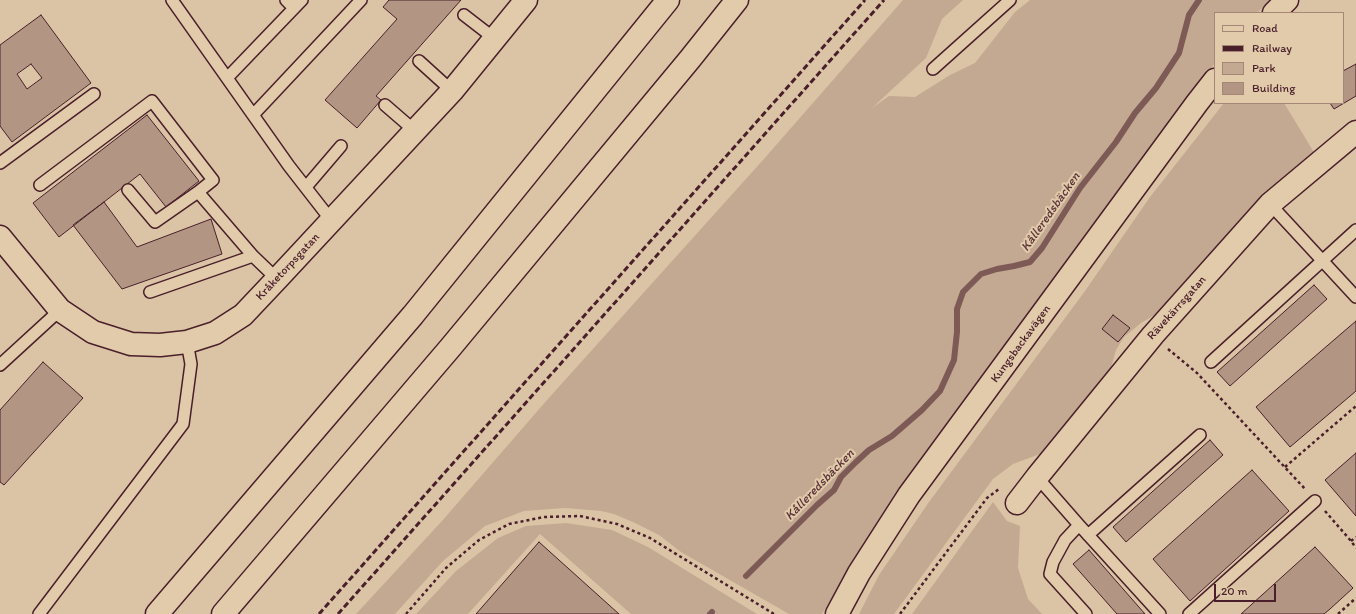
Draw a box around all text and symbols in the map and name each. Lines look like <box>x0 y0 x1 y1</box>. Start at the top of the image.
legend <box>1214 12 1344 104</box>
text: Road <box>1252 21 1278 35</box>
text: Railway <box>1252 41 1292 55</box>
text: Park <box>1252 61 1276 75</box>
text: Building <box>1252 81 1295 95</box>
water label: Kålleredsbäcken <box>1018 170 1084 254</box>
street label: Kråketorpsgatan <box>253 230 323 304</box>
street label: Rävekärrsgatan <box>1145 273 1209 343</box>
street label: Kungsbackavägen <box>988 302 1054 386</box>
water label: Kålleredsbäcken <box>782 446 858 524</box>
scale bar <box>1216 576 1278 602</box>
text: 20 m <box>1221 584 1248 598</box>

